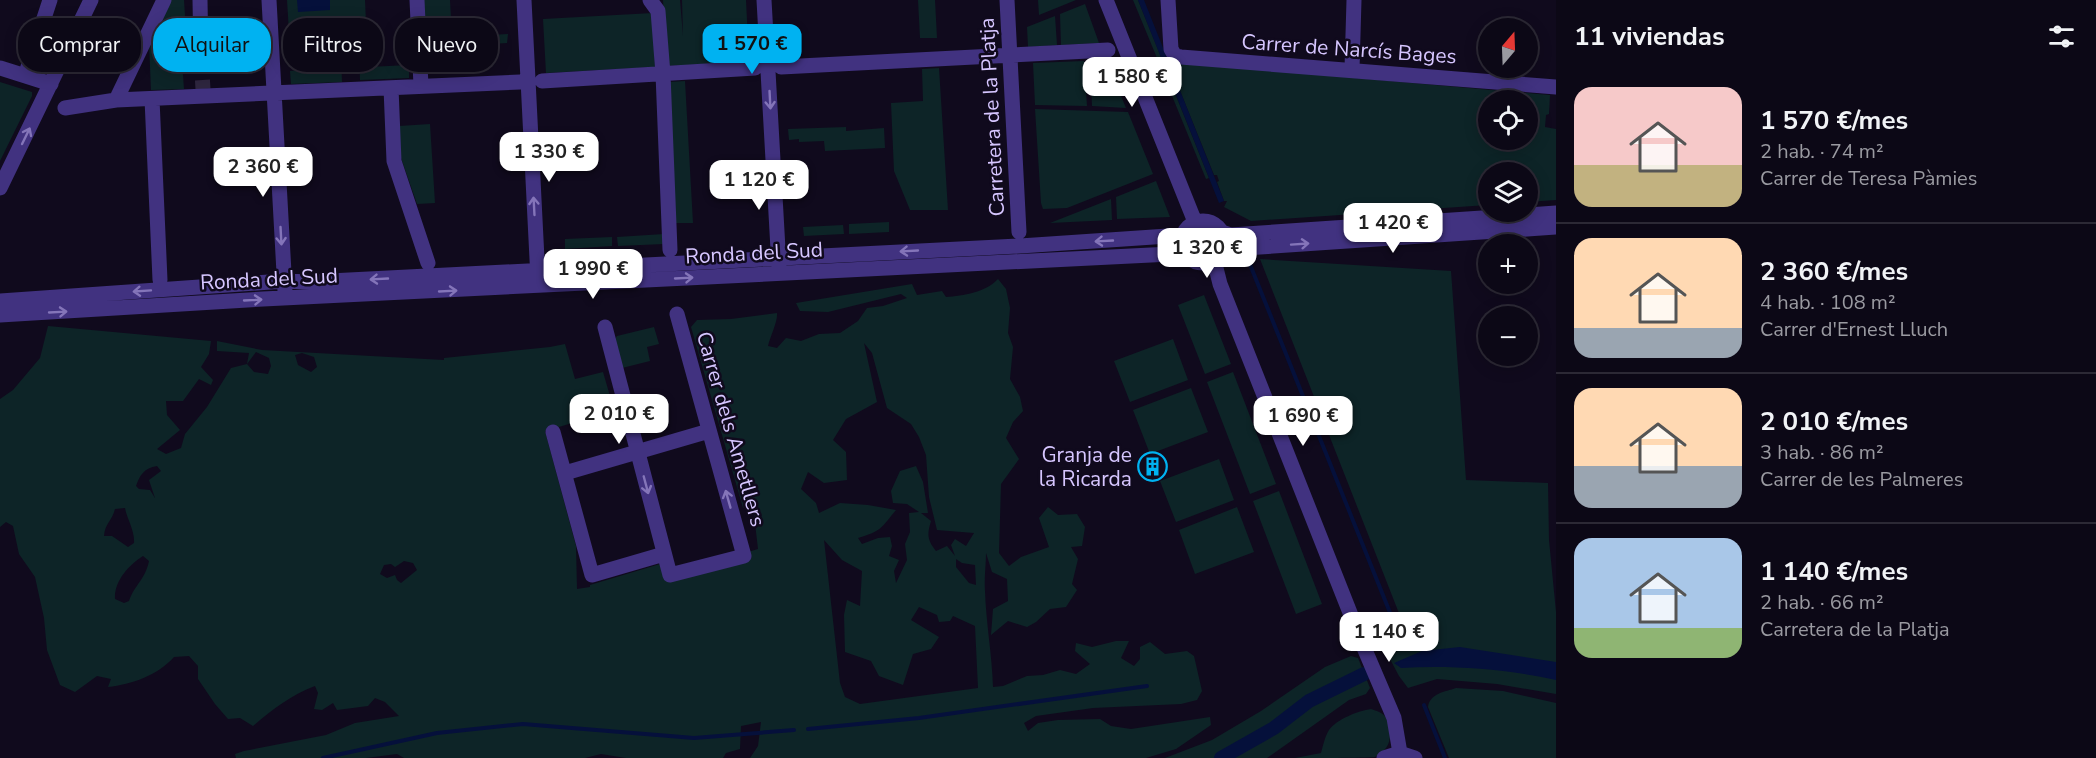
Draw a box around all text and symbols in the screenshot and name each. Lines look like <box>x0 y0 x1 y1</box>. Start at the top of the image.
street label: Carretera de la Platja <box>973 17 1011 217</box>
chip: Comprar <box>18 18 141 72</box>
chip: Alquilar <box>153 18 271 72</box>
chip: Filtros <box>283 18 383 72</box>
chip: Nuevo <box>395 18 498 72</box>
north arrow <box>1478 18 1538 78</box>
map controls <box>1478 18 1538 366</box>
text: 11 viviendas <box>1574 19 1725 54</box>
icon: filters <box>2045 20 2078 53</box>
pin: 1 570 € <box>697 24 807 75</box>
street label: Carrer de Narcís Bages <box>1240 28 1458 70</box>
text: 1 570 € <box>717 30 787 57</box>
pin: 1 580 € <box>1077 57 1187 108</box>
text: 1 580 € <box>1097 63 1167 90</box>
one-way arrow <box>765 90 776 110</box>
button: locate <box>1478 90 1538 150</box>
text: 1 570 €/mes <box>1760 103 1908 138</box>
icon: home <box>1622 111 1694 183</box>
one-way arrow <box>20 127 32 145</box>
pin: 1 330 € <box>494 132 604 183</box>
text: 1 330 € <box>514 138 584 165</box>
text: 2 hab. · 74 m² <box>1760 138 1884 165</box>
pin: 2 360 € <box>208 147 318 198</box>
text: 2 360 € <box>228 153 298 180</box>
pin: 1 120 € <box>704 160 814 211</box>
button: layers <box>1478 162 1538 222</box>
text: Carrer de Teresa Pàmies <box>1760 165 1977 192</box>
text: 1 120 € <box>724 166 794 193</box>
one-way arrow <box>528 197 539 217</box>
pin: 1 420 € <box>1338 203 1448 254</box>
text: 1 420 € <box>1358 209 1428 236</box>
one-way arrow <box>276 226 287 246</box>
pin: 1 320 € <box>1152 228 1262 279</box>
text: 1 320 € <box>1172 234 1242 261</box>
button: + <box>1478 234 1538 294</box>
street label: Ronda del Sud <box>684 235 824 271</box>
one-way arrow <box>1094 236 1114 247</box>
one-way arrow <box>1290 238 1310 249</box>
one-way arrow <box>900 245 920 256</box>
pin: 1 990 € <box>538 249 648 300</box>
text: 2 360 €/mes <box>1760 254 1908 289</box>
text: 1 990 € <box>558 255 628 282</box>
street label: Ronda del Sud <box>199 261 339 297</box>
icon: home <box>1622 262 1694 334</box>
one-way arrow <box>674 272 694 283</box>
one-way arrow <box>369 273 389 284</box>
one-way arrow <box>437 285 457 296</box>
one-way arrow <box>133 286 153 297</box>
text: 4 hab. · 108 m² <box>1760 289 1896 316</box>
one-way arrow <box>243 294 263 305</box>
one-way arrow <box>48 306 68 317</box>
button: − <box>1478 306 1538 366</box>
text: Carrer d'Ernest Lluch <box>1760 316 1948 343</box>
street label: Carrer dels Ametllers <box>690 328 772 530</box>
pin: 2 010 € <box>564 394 674 445</box>
pin: 1 690 € <box>1248 396 1358 447</box>
text: 2 010 € <box>584 400 654 427</box>
text: 1 690 € <box>1268 402 1338 429</box>
text: 2 010 €/mes <box>1760 404 1908 439</box>
icon: home <box>1622 412 1694 484</box>
text: 3 hab. · 86 m² <box>1760 439 1884 466</box>
place label: Granja de la Ricarda <box>1039 441 1132 493</box>
building icon: Granja de la Ricarda <box>1137 451 1169 483</box>
text: Carrer de les Palmeres <box>1760 466 1963 493</box>
one-way arrow <box>641 476 653 495</box>
one-way arrow <box>722 490 733 509</box>
text: 1 140 €/mes <box>1760 554 1908 589</box>
icon: home <box>1622 562 1694 634</box>
text: 2 hab. · 66 m² <box>1760 589 1884 616</box>
pin: 1 140 € <box>1334 612 1444 663</box>
text: Carretera de la Platja <box>1760 616 1950 643</box>
text: 1 140 € <box>1354 618 1424 645</box>

